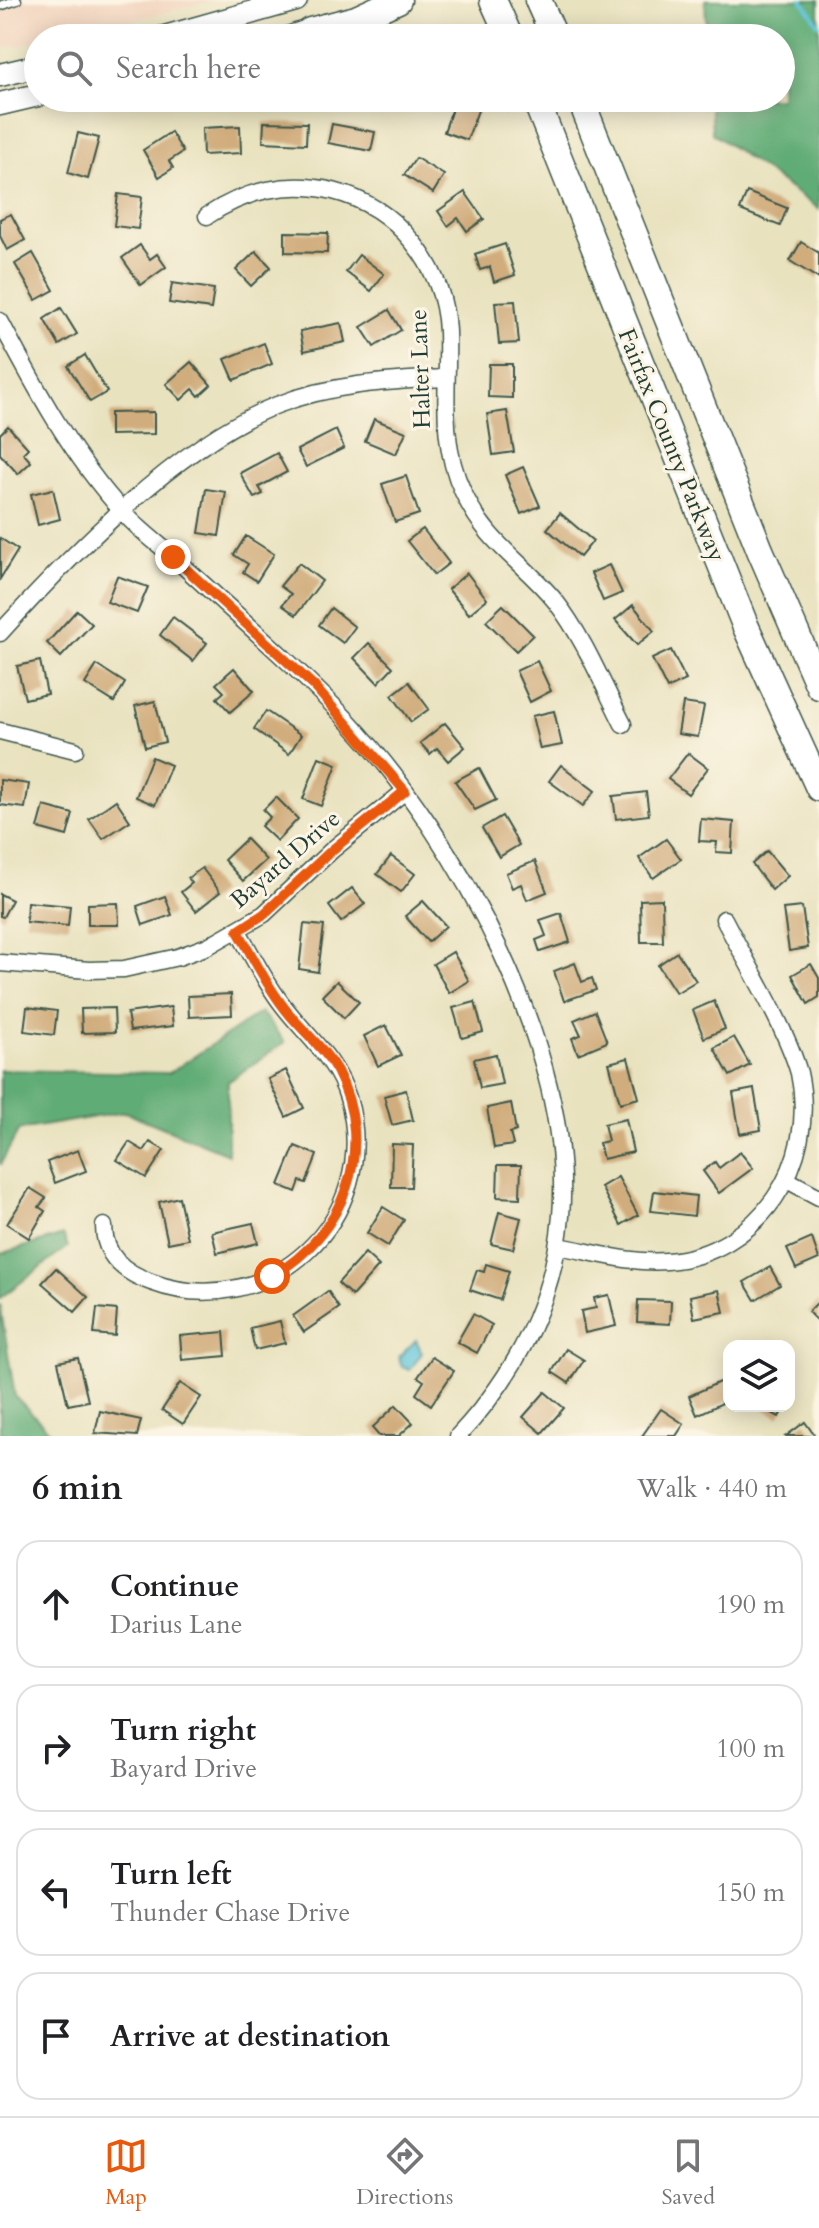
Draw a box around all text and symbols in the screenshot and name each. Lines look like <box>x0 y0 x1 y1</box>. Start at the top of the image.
search box <box>24 24 795 112</box>
icon: search <box>52 46 96 90</box>
text: Search here <box>116 48 261 89</box>
street label: Halter Lane <box>402 309 439 429</box>
street label: Fairfax County Parkway <box>610 324 734 567</box>
route end <box>155 539 191 575</box>
street label: Bayard Drive <box>223 802 347 916</box>
route start <box>254 1258 290 1294</box>
map controls <box>723 1340 795 1412</box>
button: layers <box>723 1340 795 1412</box>
text: 6 min <box>32 1465 123 1511</box>
text: Walk · 440 m <box>637 1471 787 1506</box>
text: Continue <box>110 1566 239 1607</box>
icon: ahead <box>34 1582 78 1626</box>
text: 190 m <box>716 1587 785 1622</box>
text: Darius Lane <box>110 1607 243 1642</box>
text: Turn right <box>110 1710 256 1751</box>
icon: right <box>34 1726 78 1770</box>
text: 100 m <box>716 1731 785 1766</box>
text: Bayard Drive <box>110 1751 257 1786</box>
text: Turn left <box>110 1854 232 1895</box>
icon: left <box>34 1870 78 1914</box>
text: 150 m <box>716 1875 785 1910</box>
text: Thunder Chase Drive <box>110 1895 350 1930</box>
icon: arrive <box>34 2014 78 2058</box>
text: Arrive at destination <box>110 2016 390 2057</box>
tab: Map <box>104 2134 148 2212</box>
tab: Directions <box>356 2134 453 2212</box>
tab: Saved <box>662 2134 715 2212</box>

